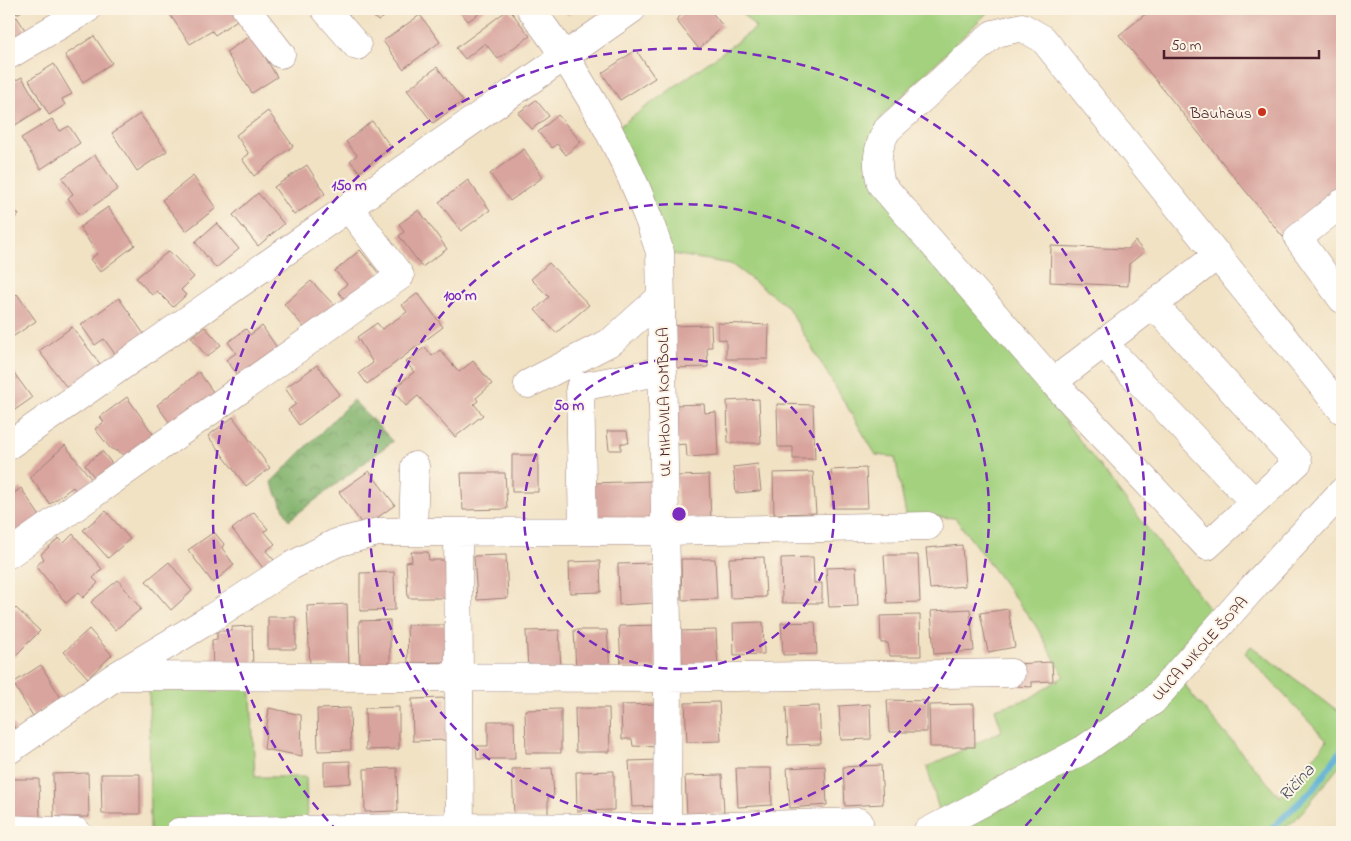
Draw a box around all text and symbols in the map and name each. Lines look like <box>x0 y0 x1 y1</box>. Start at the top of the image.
scale bar <box>1164 28 1318 60</box>
text: 50 m <box>1171 35 1202 57</box>
place label: Bauhaus <box>1189 102 1252 126</box>
marker: Bauhaus <box>1256 106 1268 118</box>
text: 150 m <box>331 175 367 197</box>
text: 100 m <box>443 285 477 307</box>
street label: UL MIHOVILA KOMBOLA <box>652 327 678 477</box>
text: 50 m <box>554 395 585 417</box>
centre of rings <box>670 505 688 523</box>
street label: ULICA NIKOLE ŠOPA <box>1147 591 1254 707</box>
water label: Ričina <box>1273 759 1322 808</box>

